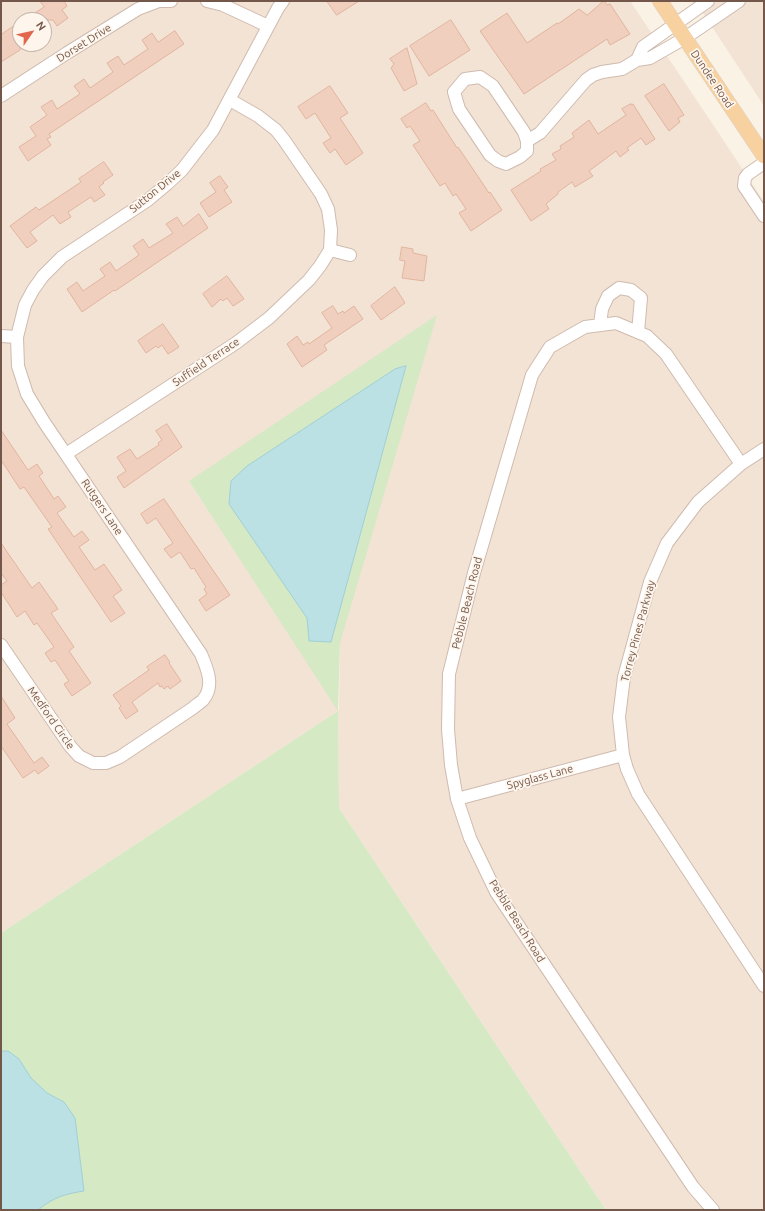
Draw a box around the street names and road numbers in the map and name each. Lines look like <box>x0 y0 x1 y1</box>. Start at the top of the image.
street label: Dorset Drive <box>54 21 114 65</box>
street label: Dundee Road <box>688 48 736 110</box>
street label: Sutton Drive <box>127 166 183 216</box>
street label: Suffield Terrace <box>170 335 242 389</box>
street label: Rutgers Lane <box>78 476 126 538</box>
street label: Pebble Beach Road <box>449 555 485 651</box>
street label: Torrey Pines Parkway <box>618 579 658 683</box>
street label: Medford Circle <box>25 684 77 752</box>
street label: Spyglass Lane <box>505 762 575 792</box>
street label: Pebble Beach Road <box>486 877 548 965</box>

